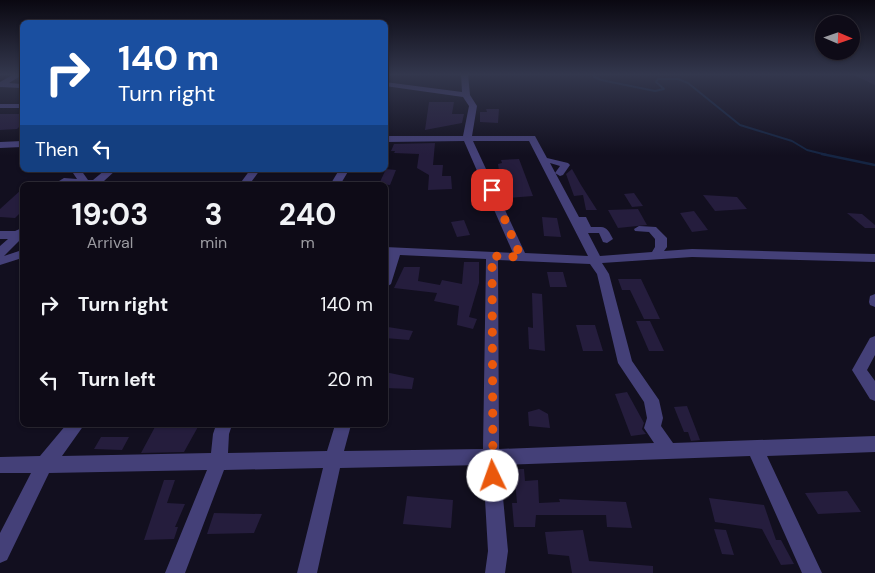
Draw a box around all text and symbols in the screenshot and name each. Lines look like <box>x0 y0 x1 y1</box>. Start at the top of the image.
north arrow <box>815 15 860 60</box>
map controls <box>815 15 860 60</box>
text: 140 m <box>118 35 219 81</box>
icon: right <box>35 40 100 105</box>
text: Turn right <box>118 79 215 108</box>
icon: left <box>88 135 116 163</box>
text: Then <box>35 137 78 162</box>
pin <box>471 169 513 211</box>
icon: arrive <box>478 176 506 204</box>
text: 19:03 <box>72 195 148 234</box>
text: 3 <box>204 195 223 234</box>
text: 240 <box>279 195 336 234</box>
text: Arrival <box>87 232 133 253</box>
text: min <box>200 232 227 253</box>
text: m <box>300 232 315 253</box>
icon: right <box>35 291 63 319</box>
text: Turn right <box>78 292 168 317</box>
text: 140 m <box>321 292 373 317</box>
icon: left <box>35 366 63 394</box>
text: Turn left <box>78 367 156 392</box>
text: 20 m <box>327 367 373 392</box>
position arrow <box>466 449 518 501</box>

